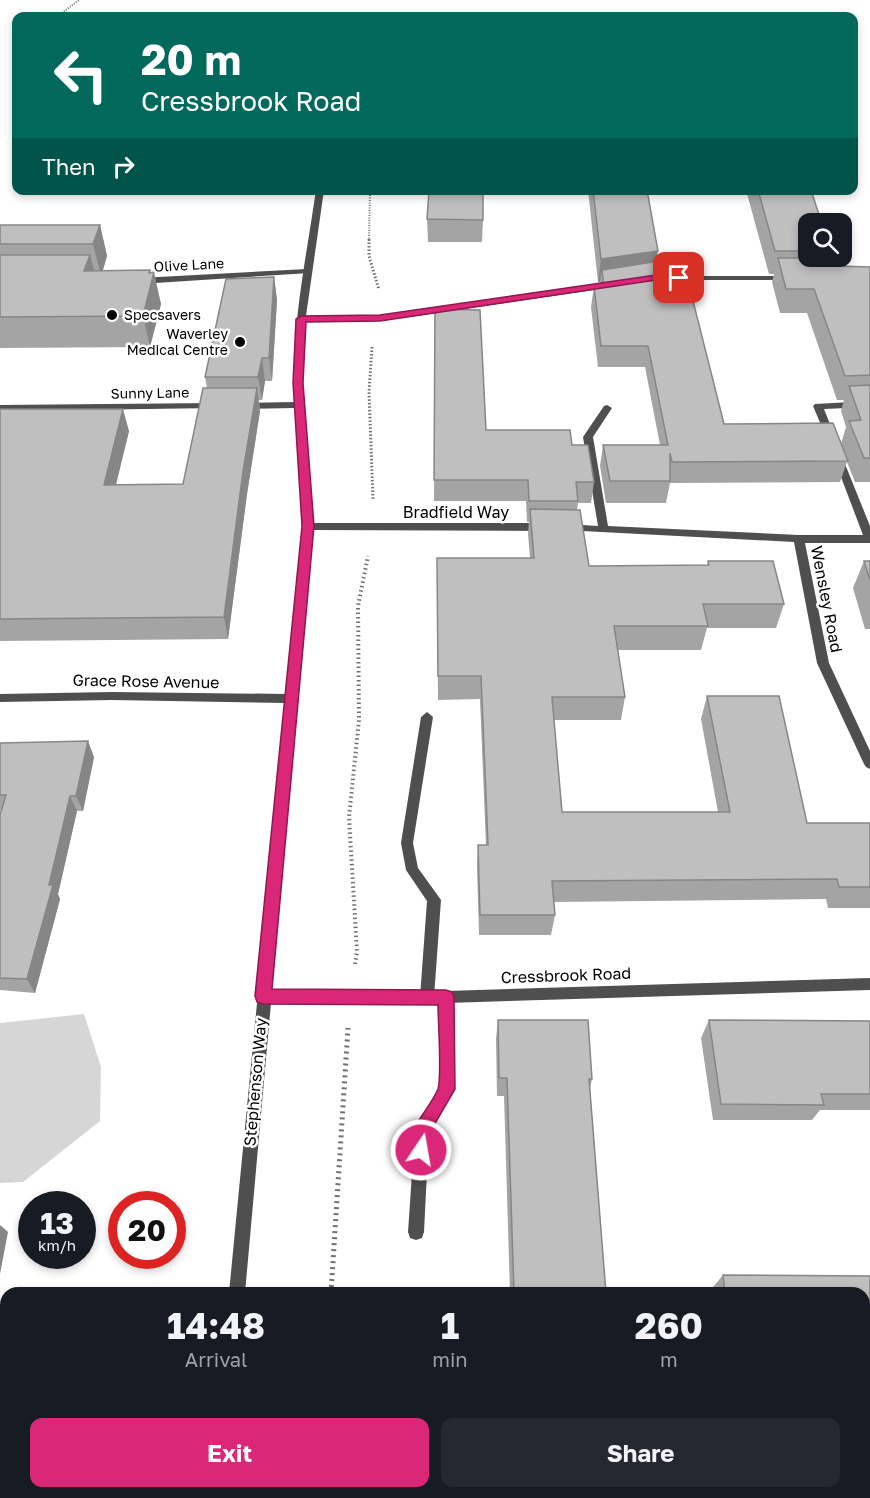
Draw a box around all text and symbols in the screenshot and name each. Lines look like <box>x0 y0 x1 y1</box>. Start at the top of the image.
text: 20 m <box>141 34 241 84</box>
icon: left <box>42 36 120 114</box>
text: Cressbrook Road <box>141 85 361 117</box>
icon: right <box>107 150 140 183</box>
text: Then <box>42 153 95 180</box>
map controls <box>798 213 852 267</box>
button: search <box>798 213 852 267</box>
pin <box>653 252 704 303</box>
street label: Olive Lane <box>153 254 225 275</box>
icon: arrive <box>662 261 695 294</box>
place label: Specsavers <box>124 306 201 323</box>
marker: Specsavers <box>105 308 119 322</box>
place label: Waverley Medical Centre <box>127 325 228 358</box>
marker: Waverley Medical Centre <box>233 335 247 349</box>
street label: Sunny Lane <box>111 383 189 402</box>
street label: Bradfield Way <box>403 502 509 522</box>
street label: Wensley Road <box>807 544 847 654</box>
street label: Grace Rose Avenue <box>72 670 220 692</box>
street label: Cressbrook Road <box>500 963 632 987</box>
street label: Stephenson Way <box>239 1017 271 1147</box>
position arrow <box>389 1118 453 1182</box>
speed limit sign: 20 <box>108 1191 186 1269</box>
text: 13 <box>40 1205 74 1241</box>
text: km/h <box>38 1236 76 1254</box>
text: 14:48 <box>167 1304 265 1347</box>
text: 1 <box>441 1304 459 1347</box>
text: 260 <box>635 1304 703 1347</box>
text: Arrival <box>185 1347 247 1371</box>
text: min <box>432 1347 468 1371</box>
text: m <box>660 1347 678 1371</box>
button: Exit <box>30 1418 429 1487</box>
button: Share <box>441 1418 840 1487</box>

